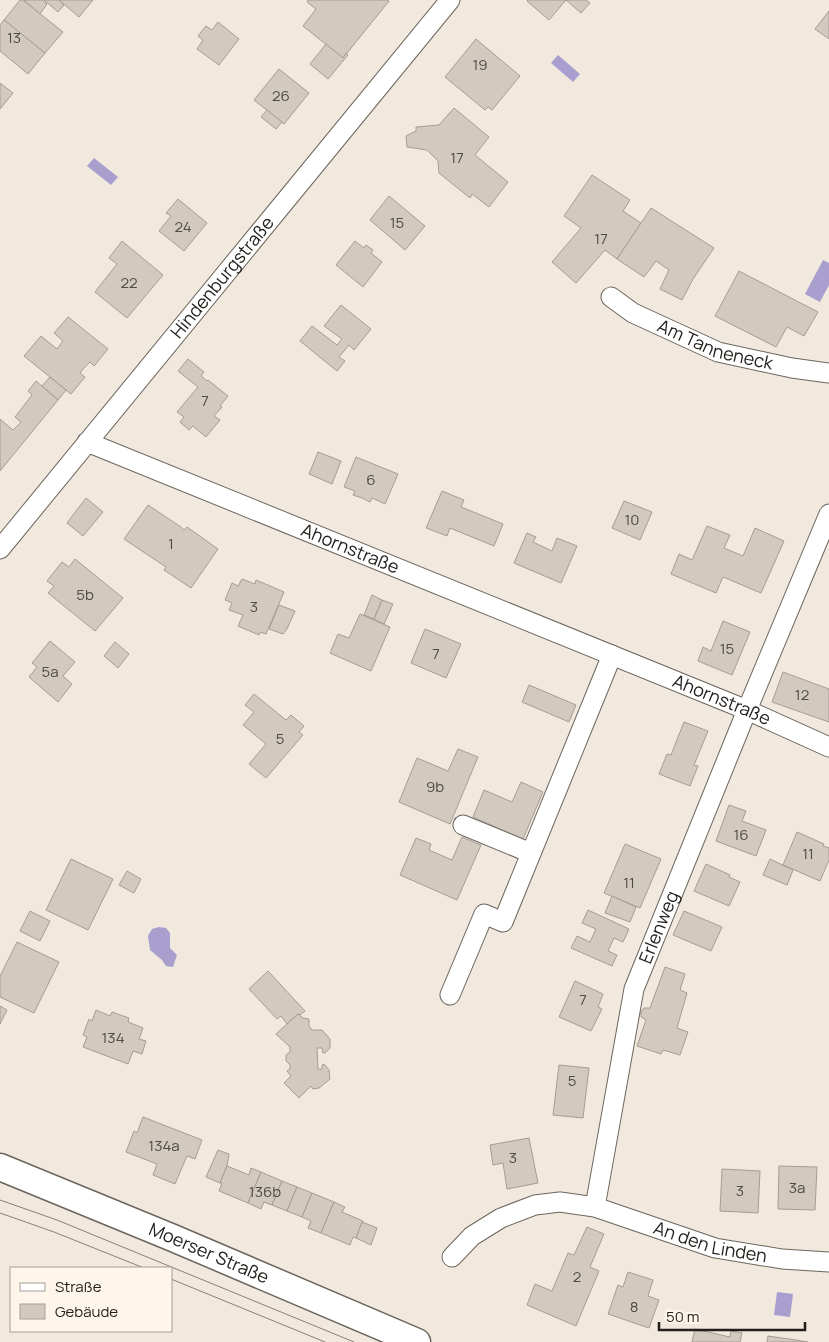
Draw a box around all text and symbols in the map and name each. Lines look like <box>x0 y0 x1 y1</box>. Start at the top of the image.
house number: 13 <box>7 27 21 48</box>
house number: 19 <box>472 54 488 75</box>
house number: 26 <box>272 85 290 106</box>
house number: 17 <box>450 147 464 168</box>
street label: Hindenburgstraße <box>165 211 279 343</box>
house number: 15 <box>390 212 404 233</box>
house number: 24 <box>174 216 192 237</box>
house number: 17 <box>594 228 608 249</box>
house number: 22 <box>120 272 138 293</box>
street label: Am Tanneneck <box>654 313 777 375</box>
house number: 7 <box>201 390 209 411</box>
house number: 6 <box>366 469 376 490</box>
house number: 10 <box>625 509 640 530</box>
street label: Ahornstraße <box>298 517 403 579</box>
house number: 1 <box>168 533 174 554</box>
house number: 5b <box>76 584 94 605</box>
house number: 3 <box>250 596 258 617</box>
house number: 15 <box>720 638 734 659</box>
house number: 7 <box>432 643 440 664</box>
house number: 5a <box>42 661 59 682</box>
street label: Ahornstraße <box>669 668 775 730</box>
house number: 12 <box>795 684 809 705</box>
house number: 5 <box>276 728 284 749</box>
house number: 9b <box>426 776 444 797</box>
house number: 16 <box>733 824 749 845</box>
house number: 11 <box>802 843 814 864</box>
house number: 11 <box>623 872 635 893</box>
street label: Erlenweg <box>633 887 684 967</box>
house number: 7 <box>579 989 587 1010</box>
house number: 134 <box>102 1027 125 1048</box>
house number: 5 <box>568 1070 576 1091</box>
house number: 134a <box>148 1135 180 1156</box>
house number: 3 <box>509 1147 517 1168</box>
house number: 3a <box>789 1177 805 1198</box>
house number: 3 <box>736 1180 744 1201</box>
house number: 136b <box>249 1181 281 1202</box>
street label: An den Linden <box>651 1215 769 1267</box>
street label: Moerser Straße <box>146 1216 273 1289</box>
house number: 2 <box>573 1266 581 1287</box>
legend <box>10 1267 172 1332</box>
text: Straße <box>55 1276 102 1297</box>
house number: 8 <box>630 1296 638 1317</box>
scale bar <box>659 1300 805 1332</box>
text: Gebäude <box>55 1301 118 1322</box>
text: 50 m <box>666 1306 700 1327</box>

